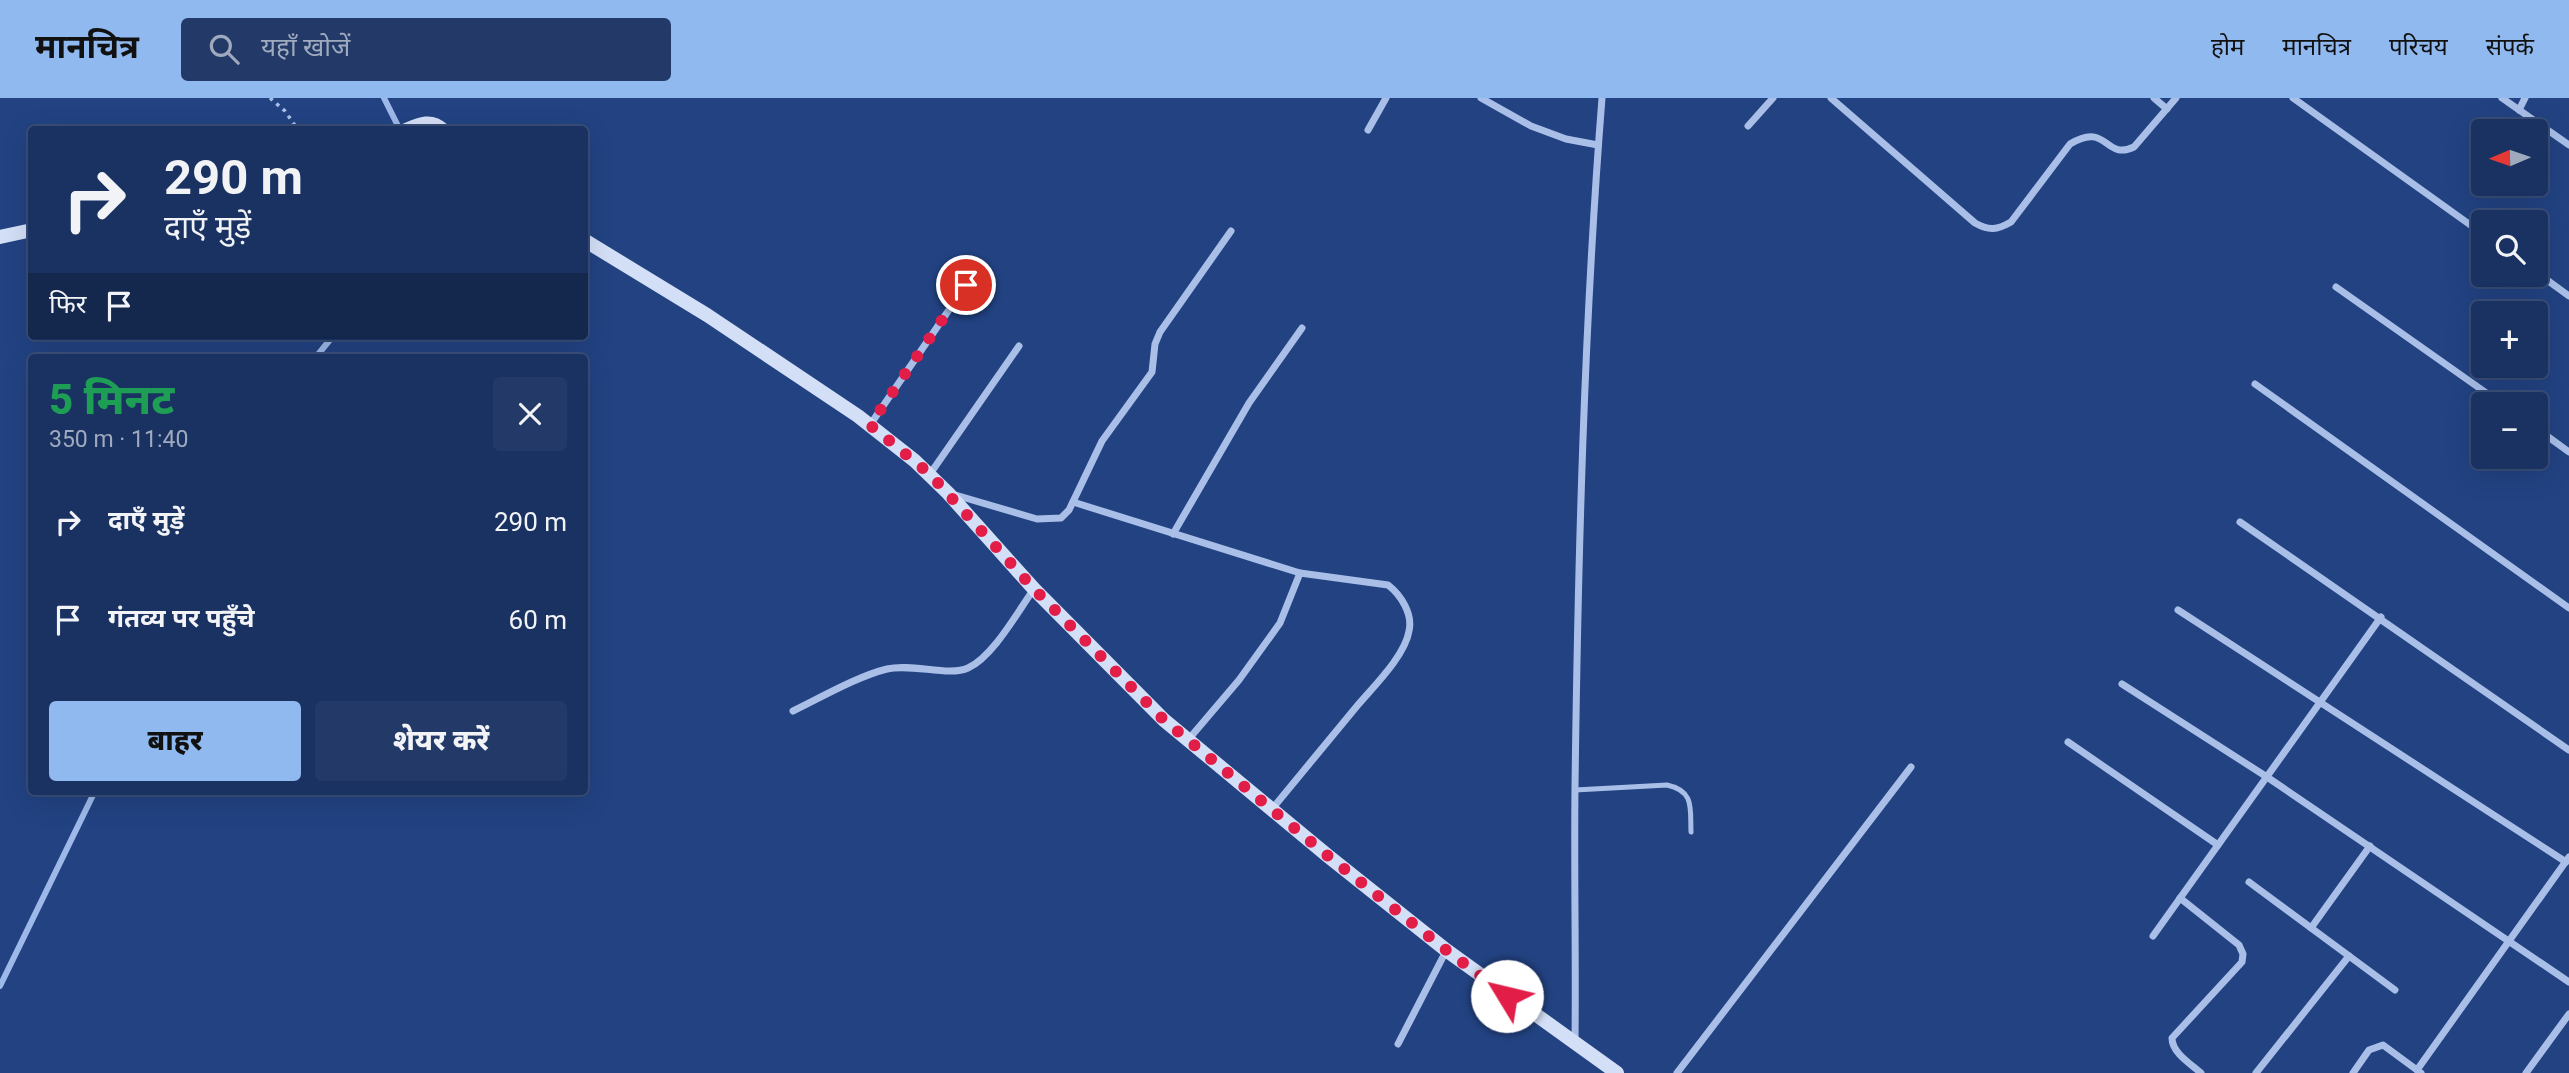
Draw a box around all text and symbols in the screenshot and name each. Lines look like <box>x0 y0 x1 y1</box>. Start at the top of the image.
search box <box>181 18 671 81</box>
text: मानचित्र <box>35 27 139 66</box>
icon: search <box>205 30 243 68</box>
text: यहाँ खोजें <box>261 32 350 62</box>
text: होम <box>2211 33 2244 61</box>
text: मानचित्र <box>2282 33 2351 61</box>
text: परिचय <box>2389 33 2448 61</box>
text: संपर्क <box>2486 33 2534 61</box>
north arrow <box>2471 119 2548 196</box>
map controls <box>2471 119 2548 469</box>
text: 290 m <box>164 149 303 206</box>
icon: right <box>49 154 140 245</box>
text: दाएँ मुड़ें <box>164 208 251 246</box>
button: search <box>2471 210 2548 287</box>
pin <box>936 255 996 315</box>
icon: arrive <box>947 266 985 304</box>
icon: arrive <box>100 287 138 325</box>
text: फिर <box>49 289 86 319</box>
button: + <box>2471 301 2548 378</box>
text: 5 मिनट <box>49 375 174 424</box>
button: close <box>493 377 567 451</box>
button: − <box>2471 392 2548 469</box>
text: 350 m · 11:40 <box>49 426 188 453</box>
icon: right <box>49 503 87 541</box>
text: दाएँ मुड़ें <box>108 505 184 535</box>
text: 290 m <box>494 507 567 537</box>
icon: arrive <box>49 601 87 639</box>
text: गंतव्य पर पहुँचे <box>108 603 255 633</box>
text: 60 m <box>509 605 567 635</box>
button: बाहर <box>49 701 301 781</box>
button: शेयर करें <box>315 701 567 781</box>
position arrow <box>1470 959 1544 1033</box>

